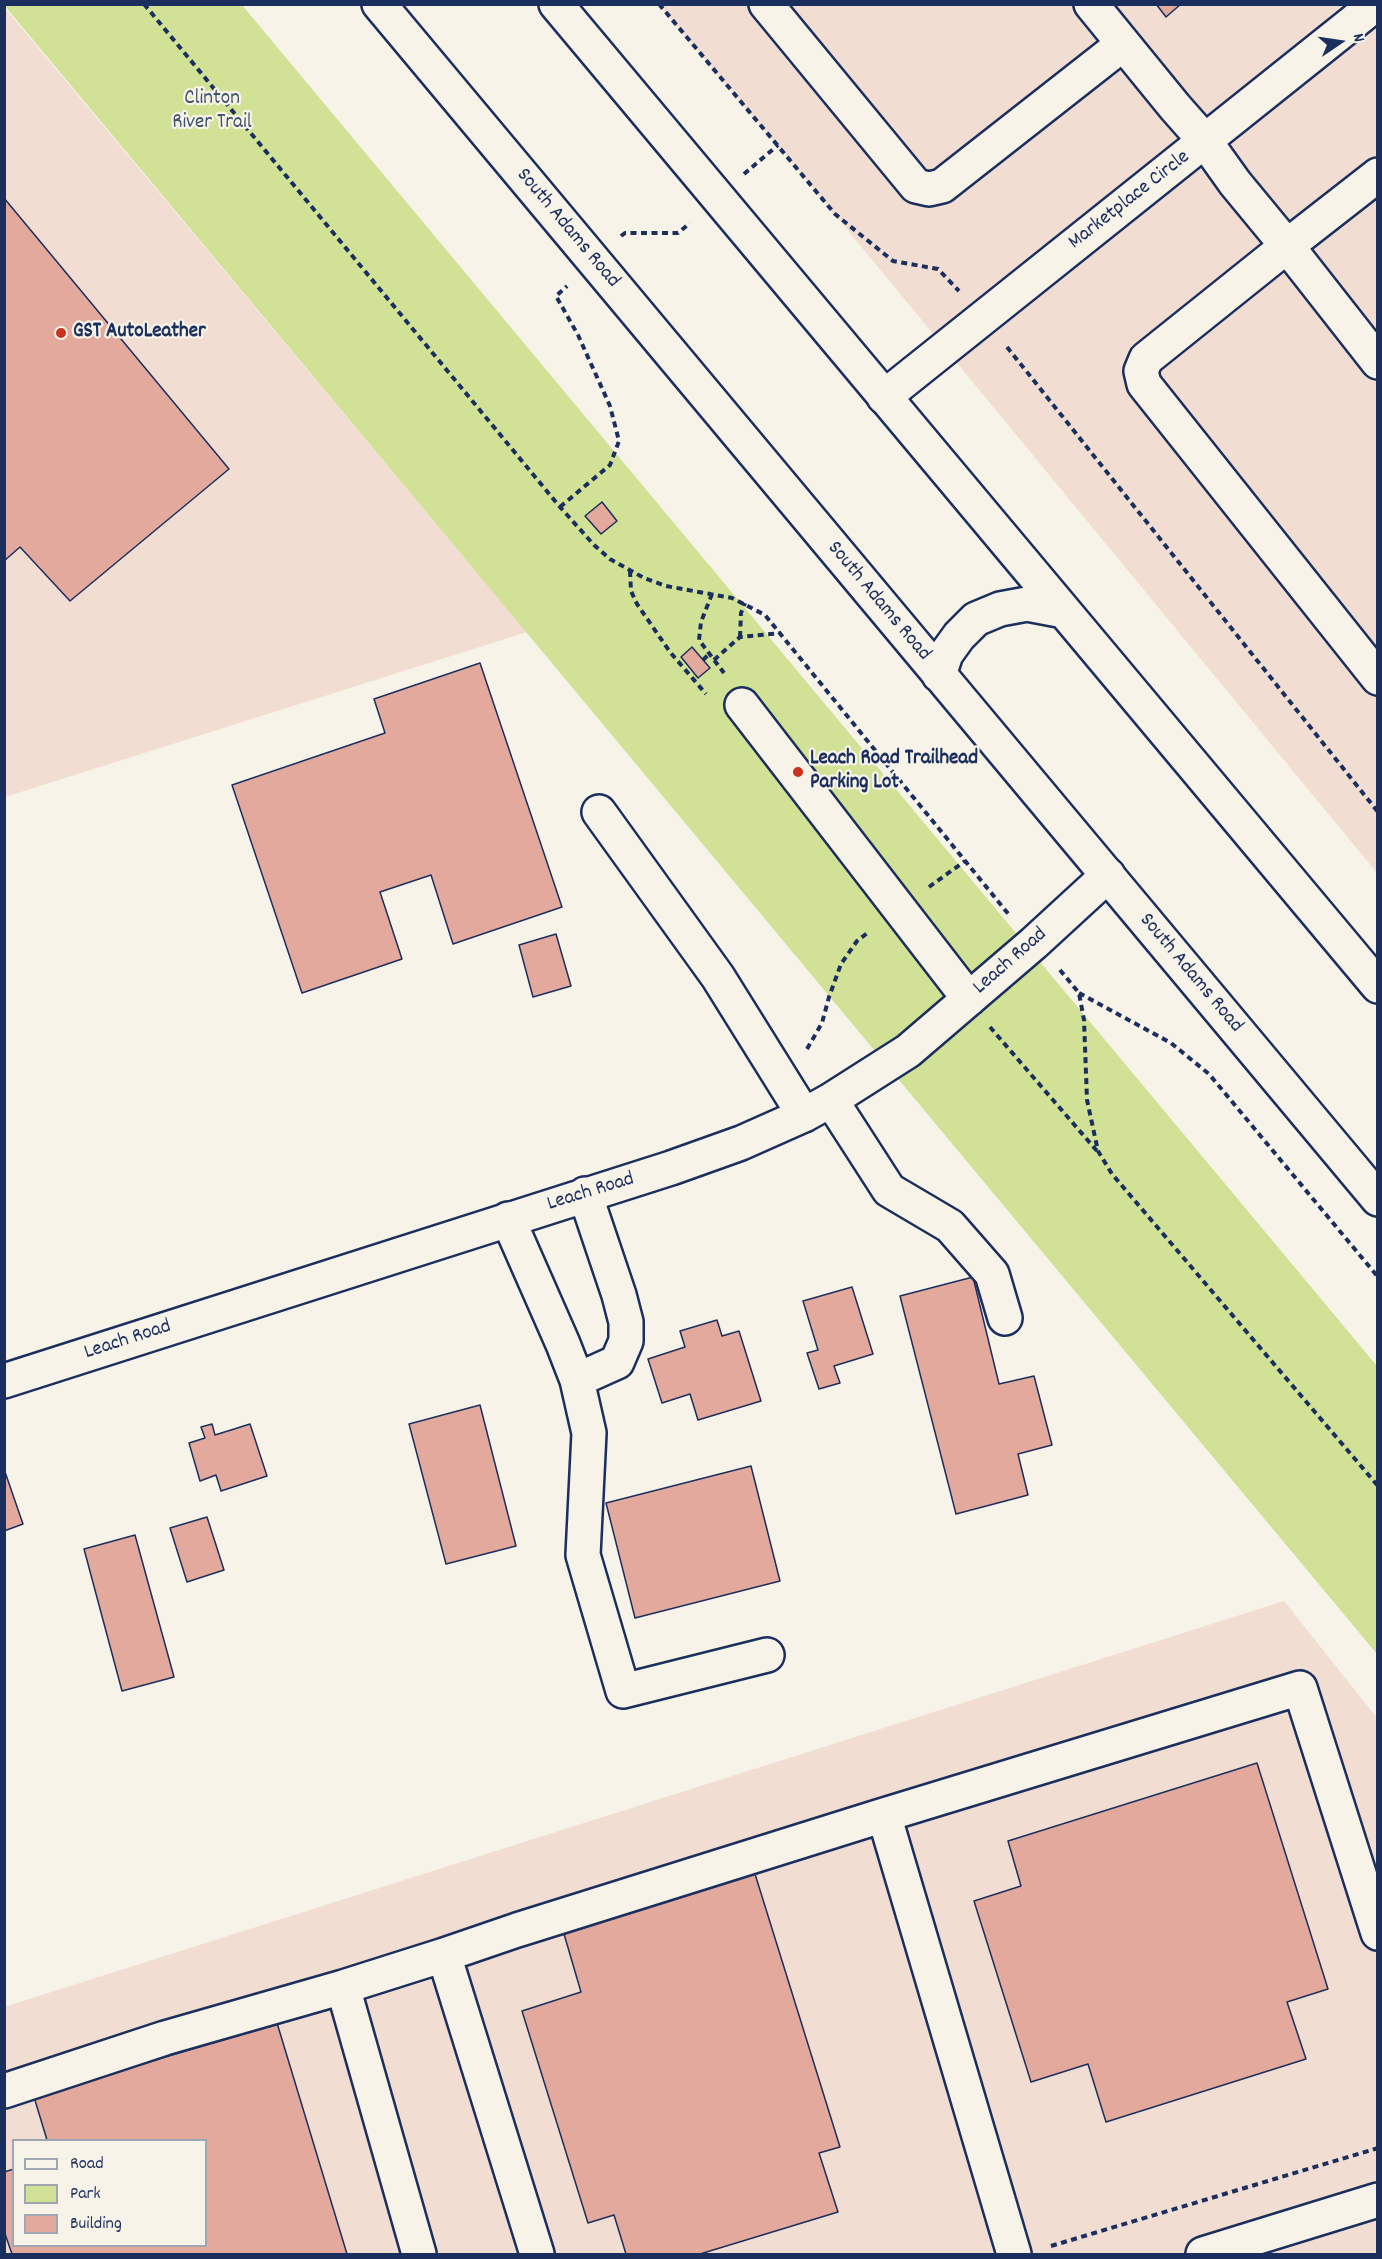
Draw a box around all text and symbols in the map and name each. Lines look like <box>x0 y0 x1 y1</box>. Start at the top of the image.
north arrow <box>1310 12 1370 72</box>
text: N <box>1346 31 1370 44</box>
park label: Clinton River Trail <box>172 87 252 137</box>
street label: Marketplace Circle <box>1064 146 1196 256</box>
street label: South Adams Road <box>510 164 624 294</box>
place label: GST AutoLeather <box>73 320 206 346</box>
marker: GST AutoLeather <box>54 326 68 340</box>
street label: South Adams Road <box>821 537 935 667</box>
place label: Leach Road Trailhead Parking Lot <box>810 747 978 797</box>
marker: Leach Road Trailhead Parking Lot <box>791 765 805 779</box>
street label: South Adams Road <box>1133 909 1247 1039</box>
street label: Leach Road <box>969 923 1053 1001</box>
street label: Leach Road <box>544 1168 638 1218</box>
street label: Leach Road <box>81 1315 175 1367</box>
legend <box>12 2139 207 2247</box>
text: Road <box>70 2152 104 2177</box>
text: Park <box>70 2182 101 2207</box>
text: Building <box>70 2212 122 2237</box>

